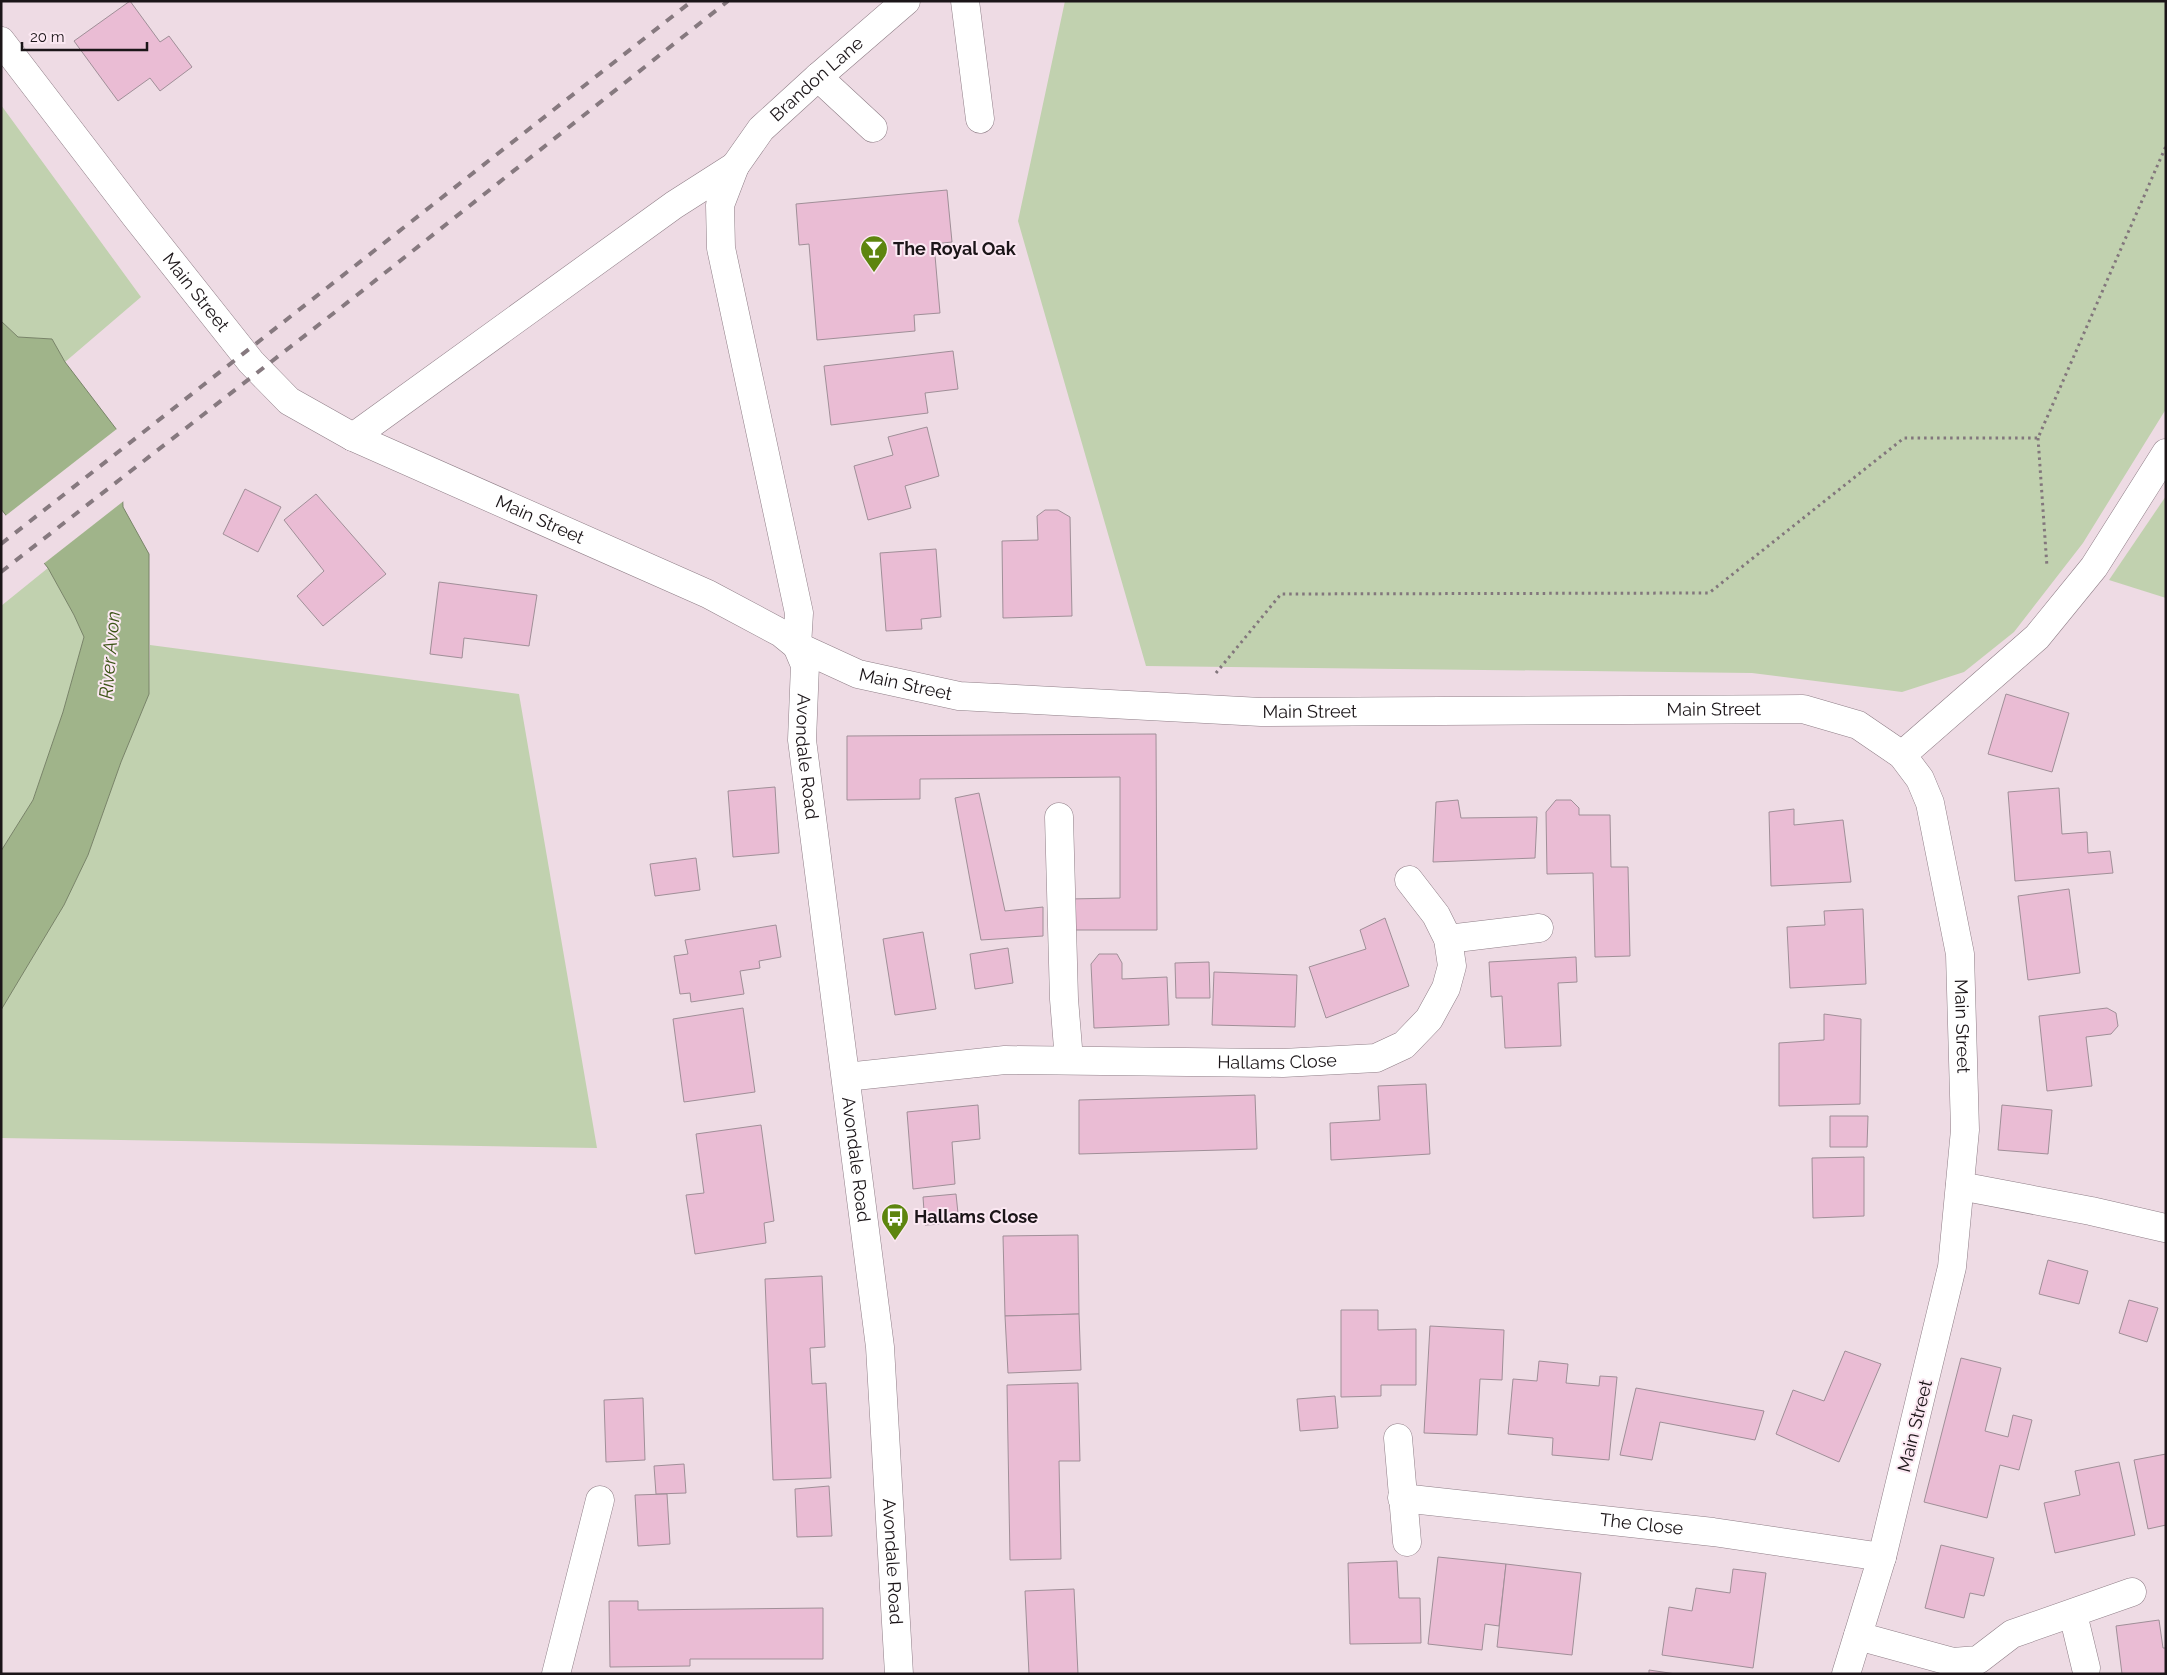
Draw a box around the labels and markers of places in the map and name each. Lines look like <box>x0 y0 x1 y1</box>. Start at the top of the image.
bar icon: The Royal Oak <box>859 234 889 273</box>
place label: The Royal Oak <box>893 238 1017 259</box>
bus stop icon: Hallams Close <box>880 1202 910 1241</box>
place label: Hallams Close <box>914 1206 1038 1227</box>

